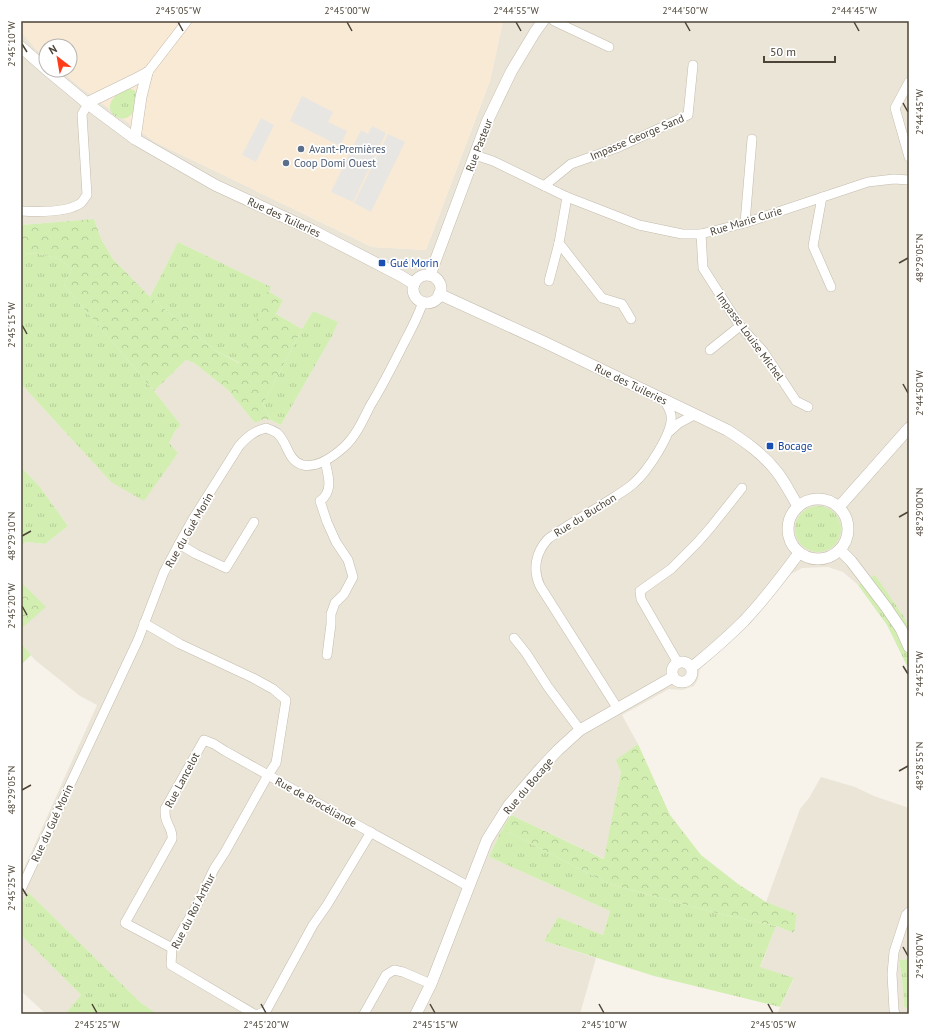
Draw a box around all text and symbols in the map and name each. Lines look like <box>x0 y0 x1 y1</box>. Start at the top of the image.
text: 2°45'05"W <box>155 4 202 17</box>
text: 2°45'00"W <box>324 4 371 17</box>
text: 2°44'55"W <box>493 4 540 17</box>
text: 2°44'50"W <box>662 4 709 17</box>
text: 2°44'45"W <box>831 4 878 17</box>
text: 2°45'10"W <box>5 20 18 67</box>
north arrow <box>38 38 78 78</box>
scale bar <box>764 38 835 64</box>
text: N <box>46 42 60 57</box>
text: 50 m <box>770 44 796 59</box>
text: 2°44'45"W <box>913 88 926 135</box>
street label: Impasse George Sand <box>588 111 686 163</box>
street label: Rue Pasteur <box>463 116 496 173</box>
place label: Avant-Premières <box>309 142 386 156</box>
marker: Avant-Premières <box>296 144 306 154</box>
place label: Coop Domi Ouest <box>294 156 376 170</box>
marker: Coop Domi Ouest <box>281 158 291 168</box>
street label: Rue des Tuileries <box>245 194 323 240</box>
street label: Rue Marie Curie <box>708 203 784 239</box>
text: 48°29'05"N <box>913 233 926 283</box>
place label: Gué Morin <box>390 256 439 270</box>
marker: Gué Morin <box>377 258 387 268</box>
street label: Impasse Louise Michel <box>713 289 787 384</box>
text: 2°45'15"W <box>5 301 18 348</box>
street label: Rue des Tuileries <box>592 360 670 408</box>
text: 2°44'50"W <box>913 369 926 416</box>
place label: Bocage <box>778 439 813 453</box>
marker: Bocage <box>765 441 775 451</box>
text: 48°29'00"N <box>913 487 926 537</box>
street label: Rue du Gué Morin <box>162 490 216 570</box>
street label: Rue du Buchon <box>551 490 619 540</box>
text: 48°29'10"N <box>5 511 18 561</box>
text: 2°45'20"W <box>5 582 18 629</box>
text: 2°44'55"W <box>913 650 926 697</box>
text: 48°28'55"N <box>913 741 926 791</box>
street label: Rue Lancelot <box>162 750 203 810</box>
street label: Rue du Bocage <box>500 754 556 817</box>
text: 48°29'05"N <box>5 765 18 815</box>
street label: Rue de Brocéliande <box>273 774 359 830</box>
street label: Rue du Gué Morin <box>28 782 76 864</box>
text: 2°45'25"W <box>5 864 18 911</box>
street label: Rue du Roi Arthur <box>168 871 218 951</box>
text: 2°45'00"W <box>913 932 926 979</box>
text: 2°45'25"W <box>74 1018 121 1031</box>
text: 2°45'20"W <box>243 1018 290 1031</box>
text: 2°45'15"W <box>412 1018 459 1031</box>
text: 2°45'10"W <box>581 1018 628 1031</box>
text: 2°45'05"W <box>750 1018 797 1031</box>

